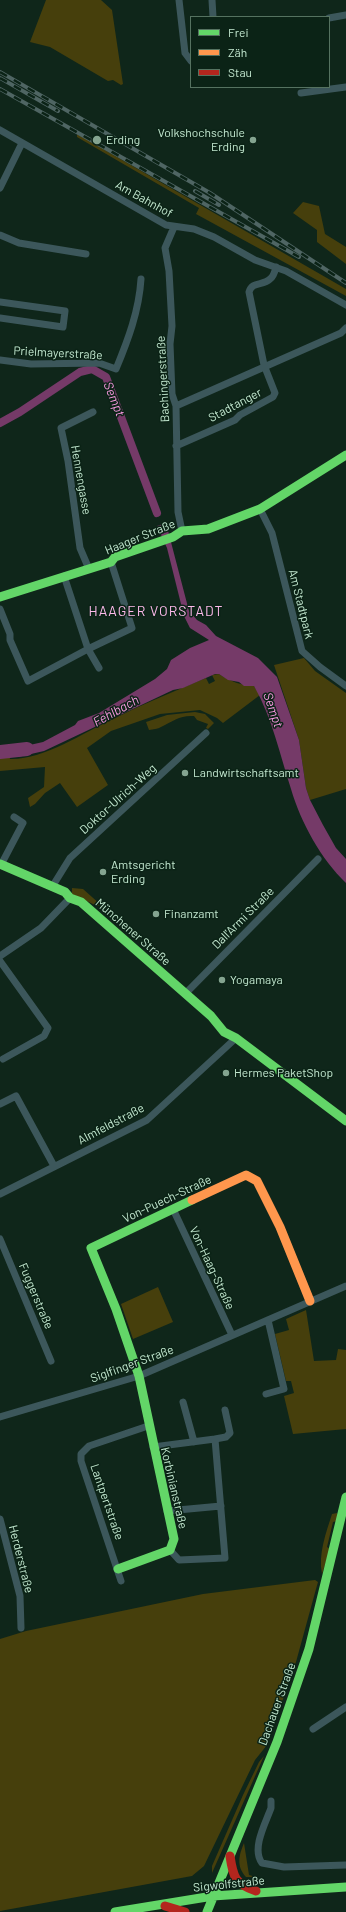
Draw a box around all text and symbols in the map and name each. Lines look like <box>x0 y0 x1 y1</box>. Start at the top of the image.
legend <box>190 16 330 88</box>
text: Frei <box>228 25 248 39</box>
text: Zäh <box>228 45 247 59</box>
text: Stau <box>228 65 252 79</box>
place label: Volkshochschule Erding <box>158 126 245 154</box>
place label: Erding <box>106 133 140 147</box>
marker: Erding <box>91 134 103 146</box>
marker: Volkshochschule Erding <box>248 135 258 145</box>
street label: Am Bahnhof <box>113 177 175 221</box>
street label: Bachingerstraße <box>154 335 172 423</box>
street label: Prielmayerstraße <box>13 343 103 363</box>
water label: Sempt <box>100 379 128 419</box>
street label: Stadtanger <box>206 385 264 425</box>
street label: Hennengasse <box>68 444 94 516</box>
street label: Haager Straße <box>103 516 177 558</box>
street label: Am Stadtpark <box>285 568 317 640</box>
district label: HAAGER VORSTADT <box>89 603 223 619</box>
water label: Sempt <box>260 690 286 730</box>
water label: Fehlbach <box>90 692 142 730</box>
street label: Doktor-Ulrich-Weg <box>77 761 159 837</box>
place label: Landwirtschaftsamt <box>193 766 299 780</box>
marker: Landwirtschaftsamt <box>180 768 190 778</box>
place label: Amtsgericht Erding <box>111 858 176 886</box>
marker: Amtsgericht Erding <box>98 867 108 877</box>
street label: Dall'Armi Straße <box>209 884 277 952</box>
street label: Münchener Straße <box>92 895 174 969</box>
place label: Finanzamt <box>164 907 219 921</box>
marker: Finanzamt <box>151 909 161 919</box>
place label: Yogamaya <box>230 973 283 987</box>
marker: Yogamaya <box>217 975 227 985</box>
place label: Hermes PaketShop <box>234 1066 333 1080</box>
marker: Hermes PaketShop <box>221 1068 231 1078</box>
street label: Almfeldstraße <box>75 1100 147 1148</box>
street label: Von-Puech-Straße <box>120 1172 214 1226</box>
street label: Von-Haag-Straße <box>186 1224 238 1312</box>
street label: Fuggerstraße <box>16 1261 56 1331</box>
street label: Siglfinger Straße <box>88 1342 176 1386</box>
street label: Korbinianstraße <box>158 1446 190 1530</box>
street label: Lantpertstraße <box>87 1462 127 1542</box>
street label: Herderstraße <box>6 1524 36 1594</box>
street label: Dachauer Straße <box>255 1661 299 1747</box>
street label: Sigwolfstraße <box>192 1873 266 1895</box>

